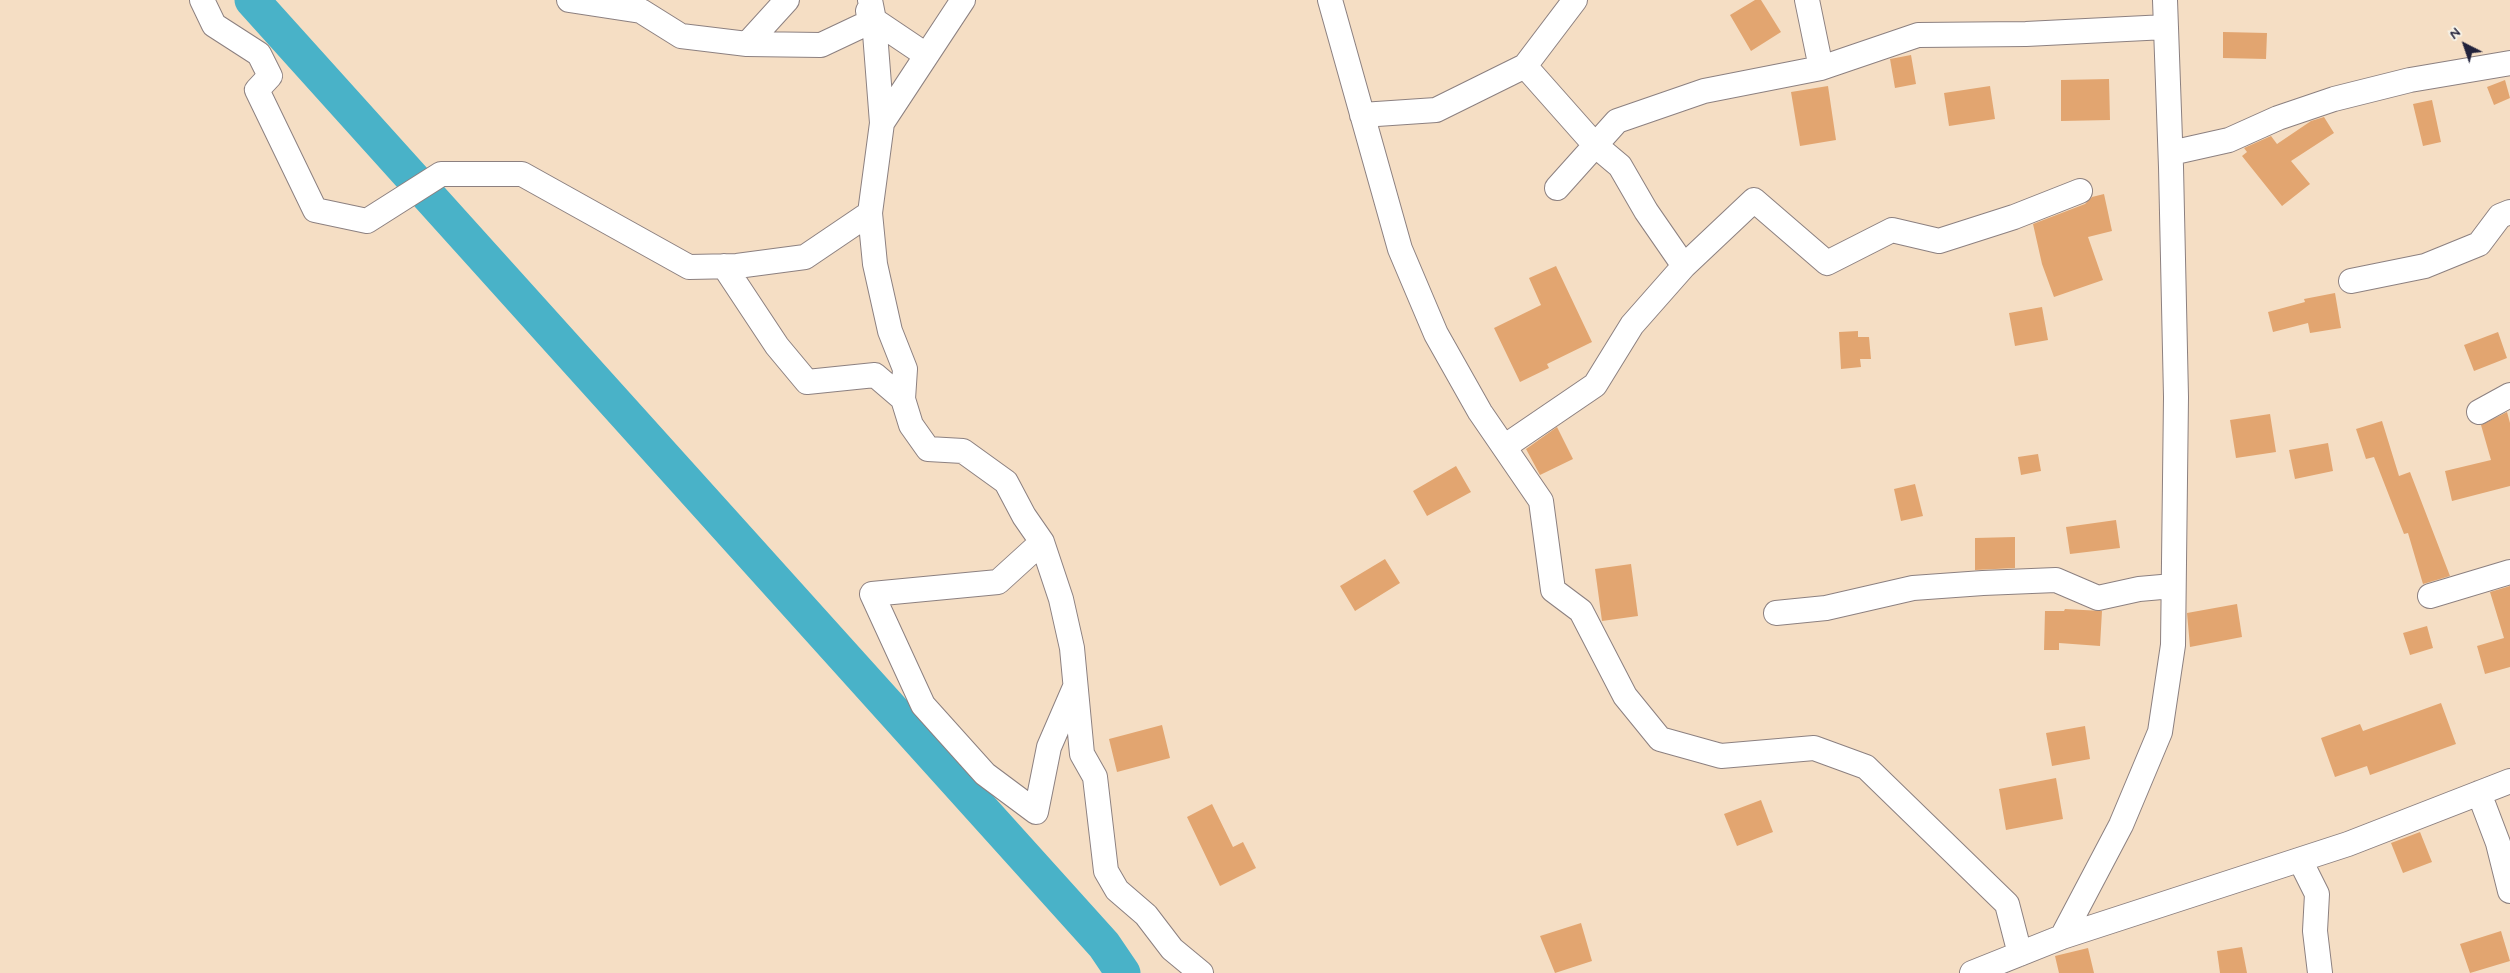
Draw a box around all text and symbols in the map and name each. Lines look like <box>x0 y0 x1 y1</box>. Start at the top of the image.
north arrow <box>2440 20 2490 70</box>
text: N <box>2446 24 2465 44</box>

